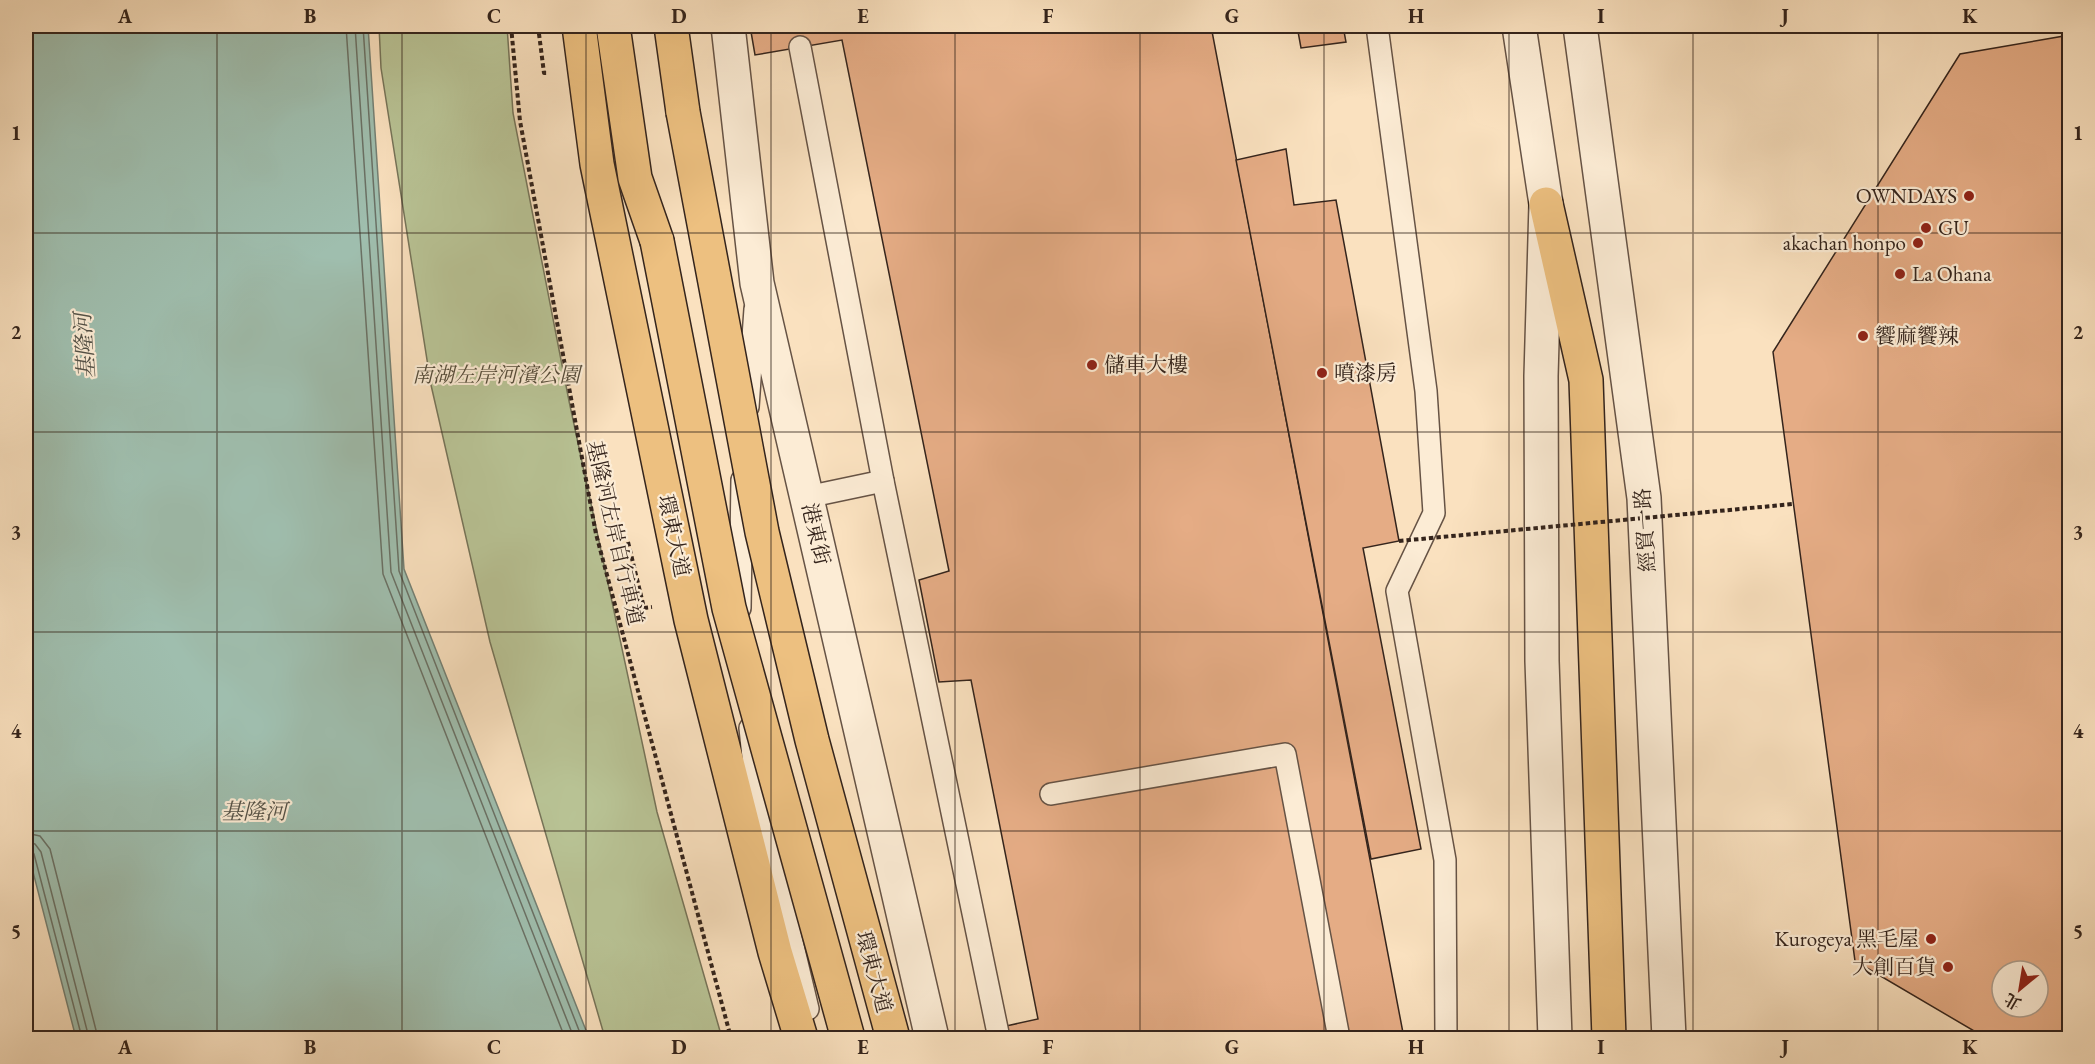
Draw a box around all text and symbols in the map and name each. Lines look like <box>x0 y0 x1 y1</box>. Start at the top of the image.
text: A <box>117 3 133 29</box>
text: B <box>304 3 316 29</box>
text: C <box>487 3 501 29</box>
text: D <box>671 3 687 29</box>
text: E <box>857 3 869 29</box>
text: F <box>1043 3 1054 29</box>
text: G <box>1225 3 1239 29</box>
text: H <box>1408 3 1424 29</box>
text: I <box>1597 3 1605 29</box>
text: J <box>1779 3 1789 29</box>
text: K <box>1962 3 1978 29</box>
text: 1 <box>11 120 21 146</box>
text: 1 <box>2073 120 2083 146</box>
place label: OWNDAYS <box>1856 182 1957 209</box>
marker: OWNDAYS <box>1962 189 1976 203</box>
place label: GU <box>1938 214 1969 241</box>
marker: GU <box>1919 221 1933 235</box>
place label: akachan honpo <box>1783 229 1906 256</box>
marker: akachan honpo <box>1911 236 1925 250</box>
place label: La Ohana <box>1912 260 1992 287</box>
marker: La Ohana <box>1893 267 1907 281</box>
water label: 基隆河 <box>67 308 101 380</box>
text: 2 <box>11 319 22 345</box>
text: 2 <box>2073 319 2084 345</box>
place label: 饗麻饗辣 <box>1875 322 1959 349</box>
marker: 饗麻饗辣 <box>1856 329 1870 343</box>
place label: 儲車大樓 <box>1104 351 1188 378</box>
marker: 儲車大樓 <box>1085 358 1099 372</box>
place label: 噴漆房 <box>1334 359 1397 386</box>
park label: 南湖左岸河濱公園 <box>412 361 583 388</box>
marker: 噴漆房 <box>1315 366 1329 380</box>
street label: 基隆河左岸自行車道 <box>581 438 650 628</box>
street label: 經貿一路 <box>1628 487 1661 573</box>
street label: 環東大道 <box>653 492 696 580</box>
street label: 港東街 <box>796 500 837 568</box>
text: 3 <box>11 519 21 545</box>
text: 3 <box>2073 519 2083 545</box>
text: 4 <box>11 718 22 744</box>
text: 4 <box>2073 718 2084 744</box>
water label: 基隆河 <box>221 797 291 826</box>
text: 5 <box>11 918 21 944</box>
text: 5 <box>2073 918 2083 944</box>
place label: Kurogeya 黑毛屋 <box>1774 925 1919 952</box>
street label: 環東大道 <box>851 928 898 1016</box>
marker: Kurogeya 黑毛屋 <box>1924 932 1938 946</box>
place label: 大創百貨 <box>1852 953 1936 980</box>
north arrow <box>1990 959 2050 1019</box>
marker: 大創百貨 <box>1941 960 1955 974</box>
text: 北 <box>2001 988 2025 1015</box>
text: A <box>117 1034 133 1060</box>
text: B <box>304 1034 316 1060</box>
text: C <box>487 1034 501 1060</box>
text: D <box>671 1034 687 1060</box>
text: E <box>857 1034 869 1060</box>
text: F <box>1043 1034 1054 1060</box>
text: G <box>1225 1034 1239 1060</box>
text: H <box>1408 1034 1424 1060</box>
text: I <box>1597 1034 1605 1060</box>
text: J <box>1779 1034 1789 1060</box>
text: K <box>1962 1034 1978 1060</box>

